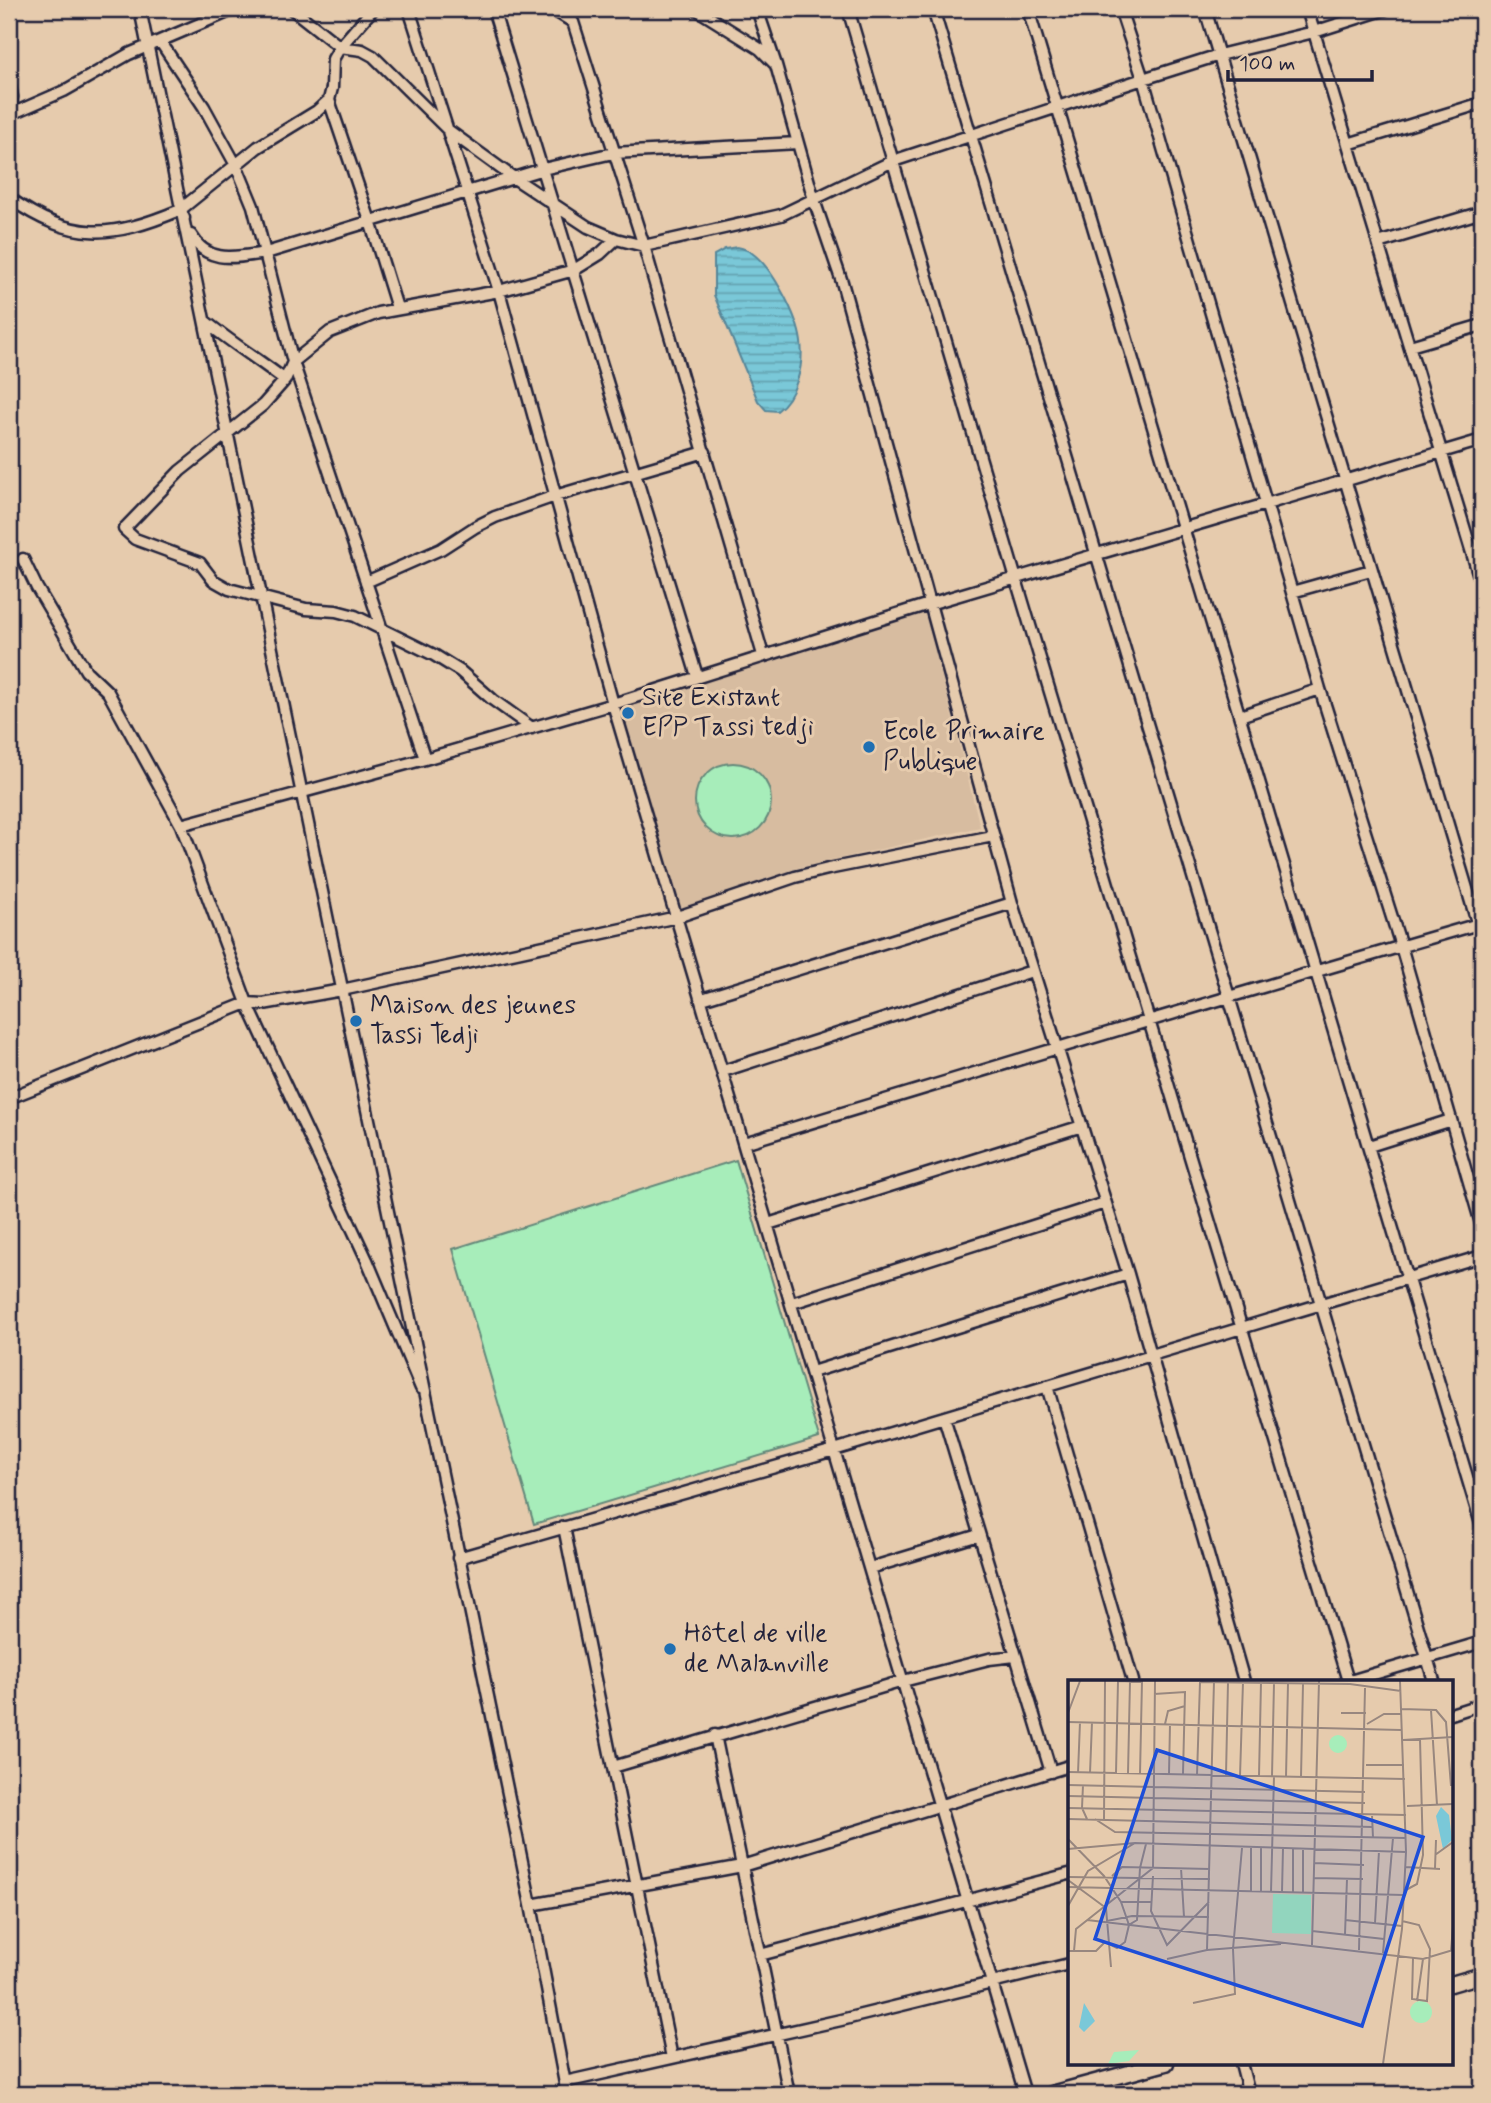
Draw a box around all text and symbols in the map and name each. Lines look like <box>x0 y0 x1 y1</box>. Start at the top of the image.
scale bar <box>1228 38 1372 82</box>
text: 100 m <box>1239 50 1295 78</box>
place label: Site Existant EPP Tassi tedji <box>642 681 814 745</box>
marker: Site Existant EPP Tassi tedji <box>620 705 636 721</box>
place label: Ecole Primaire Publique <box>883 715 1045 779</box>
marker: Ecole Primaire Publique <box>861 739 877 755</box>
place label: Maison des jeunes Tassi Tedji <box>370 989 576 1053</box>
marker: Maison des jeunes Tassi Tedji <box>348 1013 364 1029</box>
place label: Hôtel de ville de Malanville <box>684 1617 829 1681</box>
marker: Hôtel de ville de Malanville <box>662 1641 678 1657</box>
inset map <box>1068 1680 1452 2064</box>

